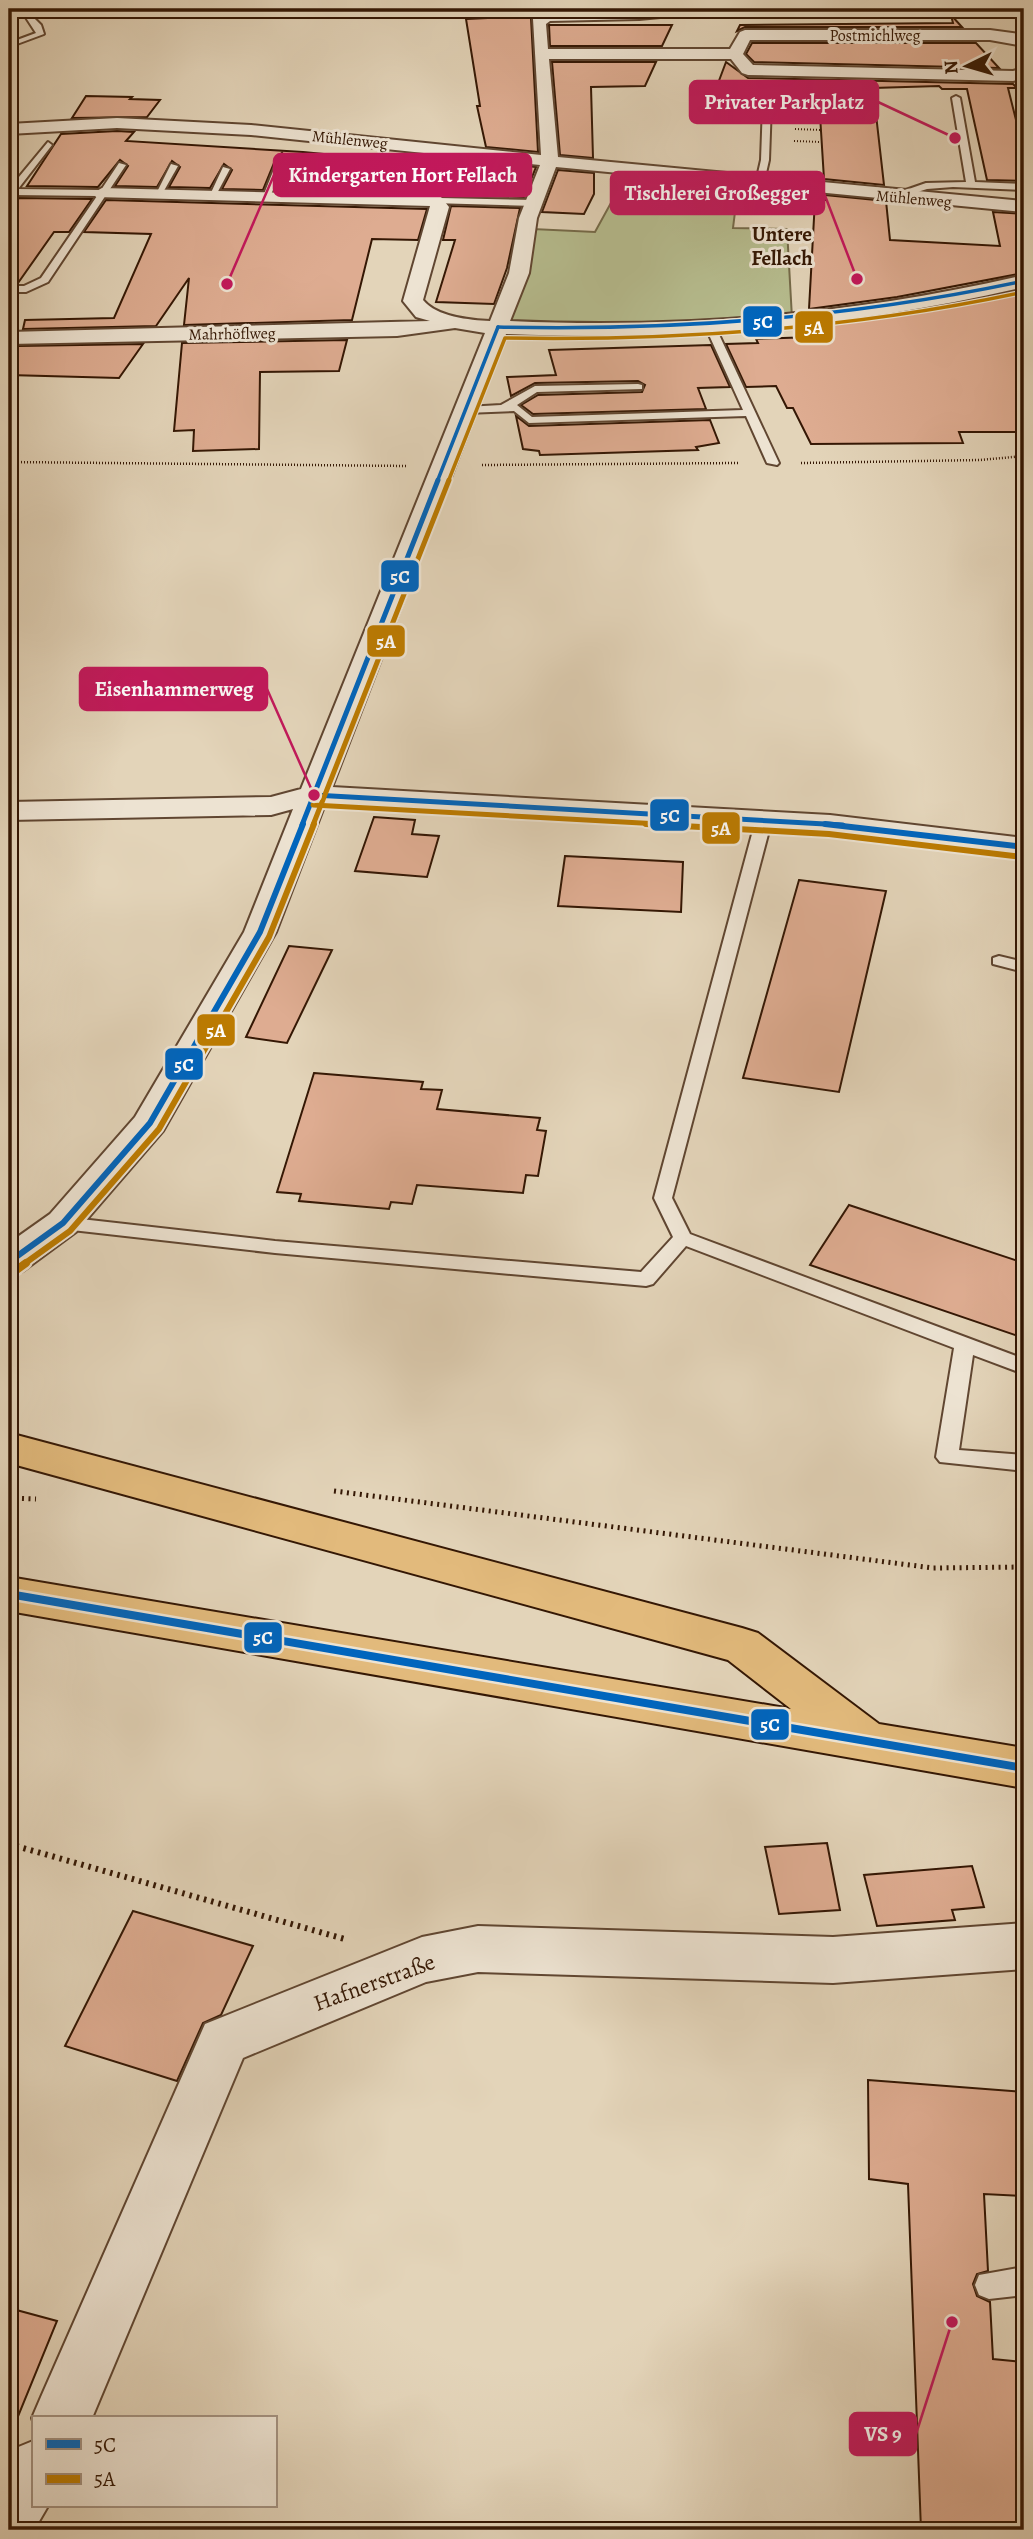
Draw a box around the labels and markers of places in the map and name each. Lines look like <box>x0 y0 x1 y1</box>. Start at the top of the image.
callout: Privater Parkplatz <box>690 81 878 123</box>
callout: Kindergarten Hort Fellach <box>274 154 531 196</box>
callout: Tischlerei Großegger <box>611 172 824 214</box>
callout: Eisenhammerweg <box>80 668 267 710</box>
callout: VS 9 <box>850 2413 916 2455</box>

